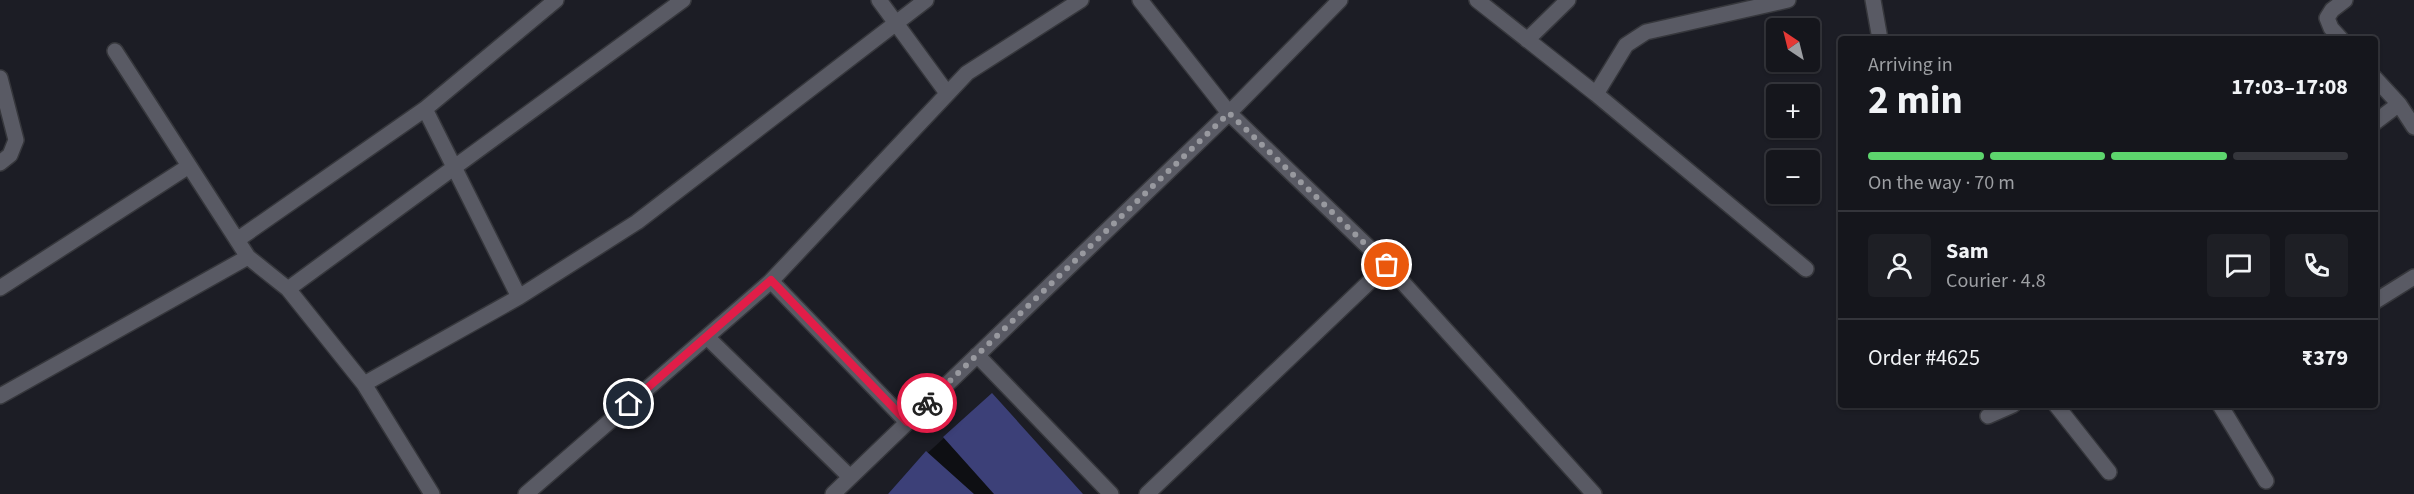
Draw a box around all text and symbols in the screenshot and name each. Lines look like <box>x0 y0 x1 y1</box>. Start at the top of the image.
north arrow <box>1766 18 1820 72</box>
map controls <box>1766 18 1820 204</box>
text: Arriving in <box>1868 51 1953 79</box>
text: 17:03–17:08 <box>2231 71 2348 103</box>
text: 2 min <box>1868 73 1963 129</box>
button: + <box>1766 84 1820 138</box>
button: − <box>1766 150 1820 204</box>
text: On the way · 70 m <box>1868 169 2015 197</box>
button: person <box>1868 234 1931 297</box>
button: chat <box>2207 234 2270 297</box>
button: phone <box>2285 234 2348 297</box>
text: Sam <box>1946 235 1989 267</box>
pin <box>1361 239 1412 290</box>
icon: bag <box>1370 248 1403 281</box>
text: Courier · 4.8 <box>1946 267 2046 295</box>
text: Order #4625 <box>1868 342 1980 374</box>
text: ₹379 <box>2302 342 2348 374</box>
courier <box>897 373 957 433</box>
pin <box>603 378 654 429</box>
icon: home <box>612 387 645 420</box>
icon: bike <box>911 387 944 420</box>

